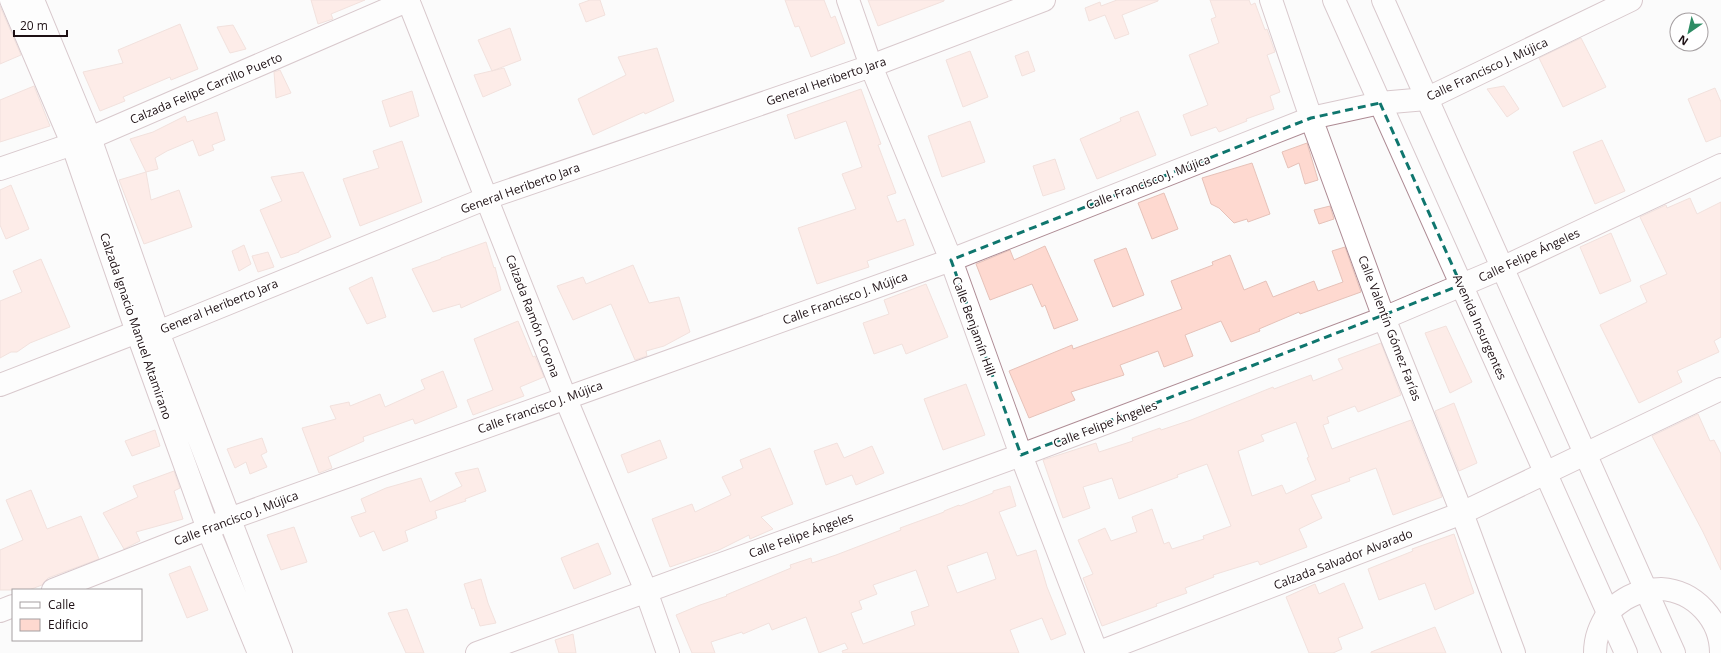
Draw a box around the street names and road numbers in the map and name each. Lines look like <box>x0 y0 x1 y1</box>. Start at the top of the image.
street label: Calle Francisco J. Mújica <box>1424 33 1550 105</box>
street label: Calzada Felipe Carrillo Puerto <box>127 48 285 128</box>
street label: General Heriberto Jara <box>764 52 888 110</box>
street label: Calle Francisco J. Mújica <box>1083 150 1213 214</box>
street label: General Heriberto Jara <box>458 158 582 218</box>
street label: Calle Felipe Ángeles <box>1476 224 1583 286</box>
street label: Calzada Ignacio Manuel Altamirano <box>96 230 176 422</box>
street label: Calzada Ramón Corona <box>502 252 564 380</box>
street label: Calle Valentín Gómez Farías <box>1354 253 1426 403</box>
street label: Calle Francisco J. Mújica <box>780 267 910 329</box>
street label: Avenida Insurgentes <box>1449 272 1511 383</box>
street label: Calle Benjamín Hill <box>948 274 1000 378</box>
street label: General Heriberto Jara <box>157 275 281 337</box>
street label: Calle Francisco J. Mújica <box>475 376 605 438</box>
street label: Calle Felipe Ángeles <box>1051 396 1160 452</box>
street label: Calle Francisco J. Mújica <box>171 486 301 550</box>
street label: Calle Felipe Ángeles <box>746 508 856 562</box>
street label: Calzada Salvador Alvarado <box>1271 525 1415 593</box>

